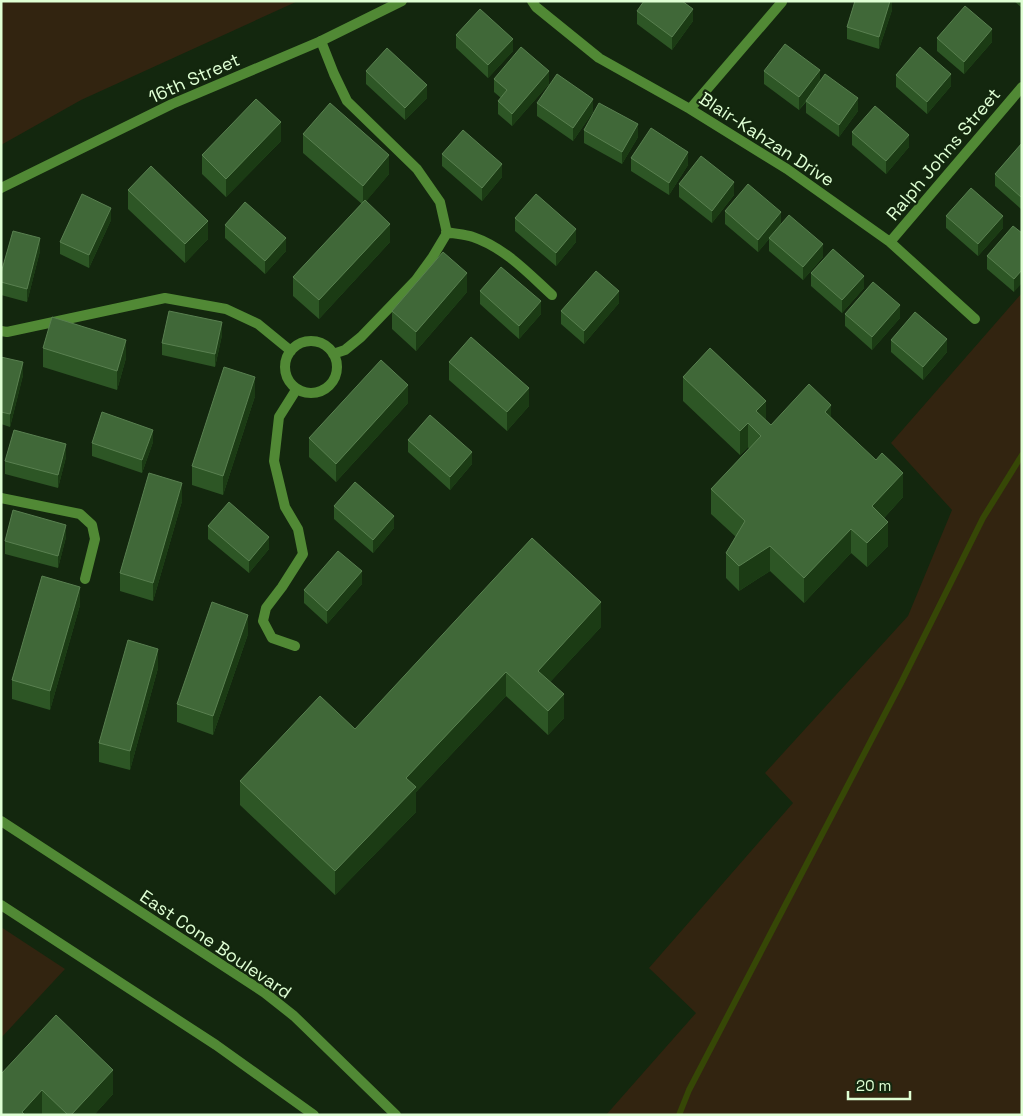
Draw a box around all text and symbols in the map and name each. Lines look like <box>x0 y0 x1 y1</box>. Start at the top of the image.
street label: 16th Street <box>145 48 243 108</box>
street label: Ralph Johns Street <box>881 83 1005 225</box>
street label: Blair-Kahzan Drive <box>695 87 839 191</box>
street label: East Cone Boulevard <box>136 885 296 1003</box>
scale bar <box>848 1068 910 1100</box>
text: 20 m <box>856 1076 891 1095</box>

